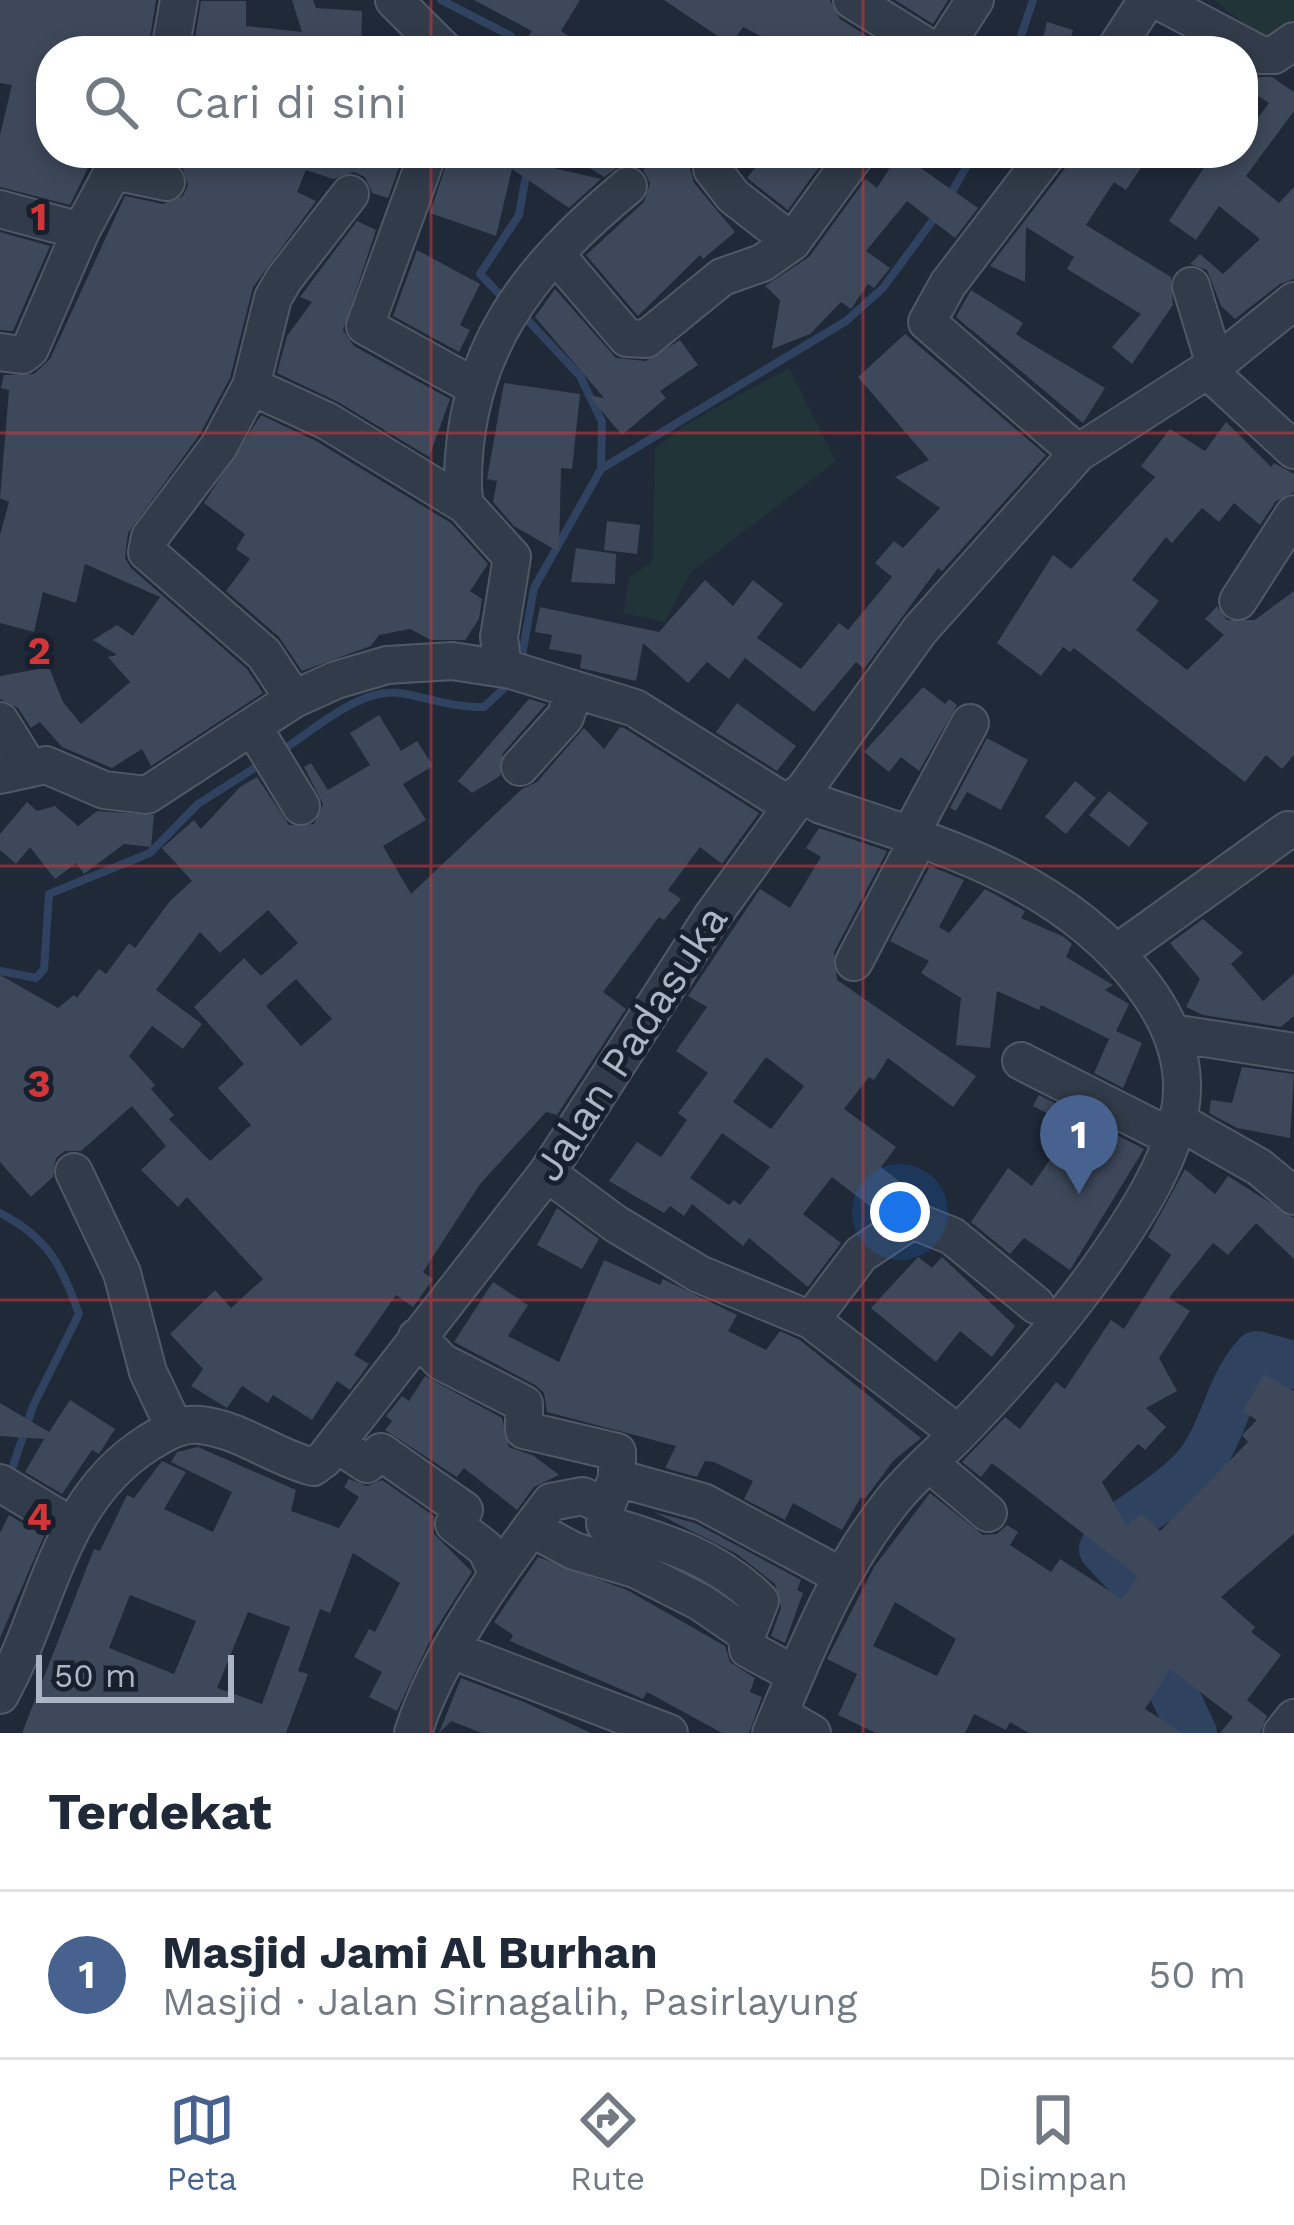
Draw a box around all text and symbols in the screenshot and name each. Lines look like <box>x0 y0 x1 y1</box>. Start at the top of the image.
search box <box>36 36 1258 168</box>
icon: search <box>78 69 144 135</box>
text: Cari di sini <box>174 76 407 129</box>
text: 1 <box>31 194 47 239</box>
text: 2 <box>27 628 51 673</box>
street label: Jalan Padasuka <box>523 896 737 1190</box>
text: 3 <box>27 1061 51 1106</box>
pin: 1 <box>1040 1095 1118 1194</box>
your location <box>870 1182 930 1242</box>
text: 4 <box>26 1494 52 1539</box>
scale bar <box>36 1649 234 1702</box>
text: 50 m <box>54 1656 136 1695</box>
text: Terdekat <box>48 1782 272 1841</box>
text: Masjid Jami Al Burhan <box>162 1926 658 1979</box>
text: 1 <box>79 1952 95 1997</box>
text: 50 m <box>1149 1952 1246 1997</box>
text: Masjid · Jalan Sirnagalih, Pasirlayung <box>162 1979 857 2024</box>
tab: Peta <box>166 2087 237 2198</box>
tab: Rute <box>570 2087 645 2198</box>
tab: Disimpan <box>978 2087 1128 2198</box>

